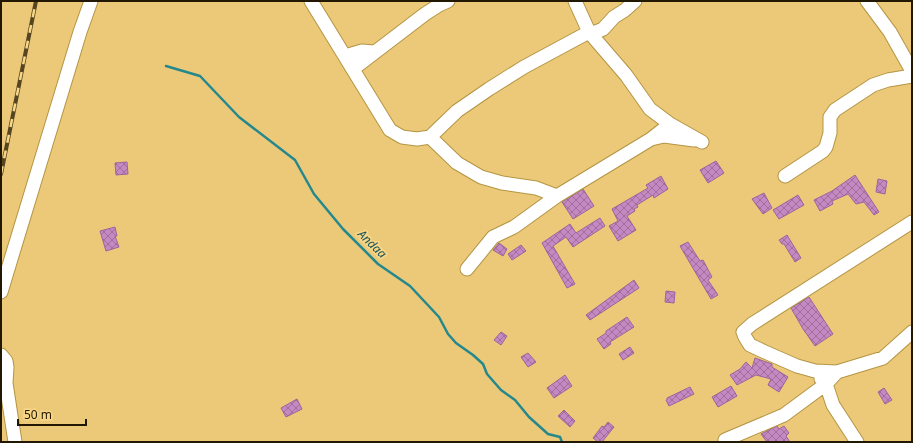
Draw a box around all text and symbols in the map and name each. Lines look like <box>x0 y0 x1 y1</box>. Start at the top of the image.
water label: Andaa <box>353 225 391 262</box>
scale bar <box>18 401 86 427</box>
text: 50 m <box>24 406 52 423</box>

